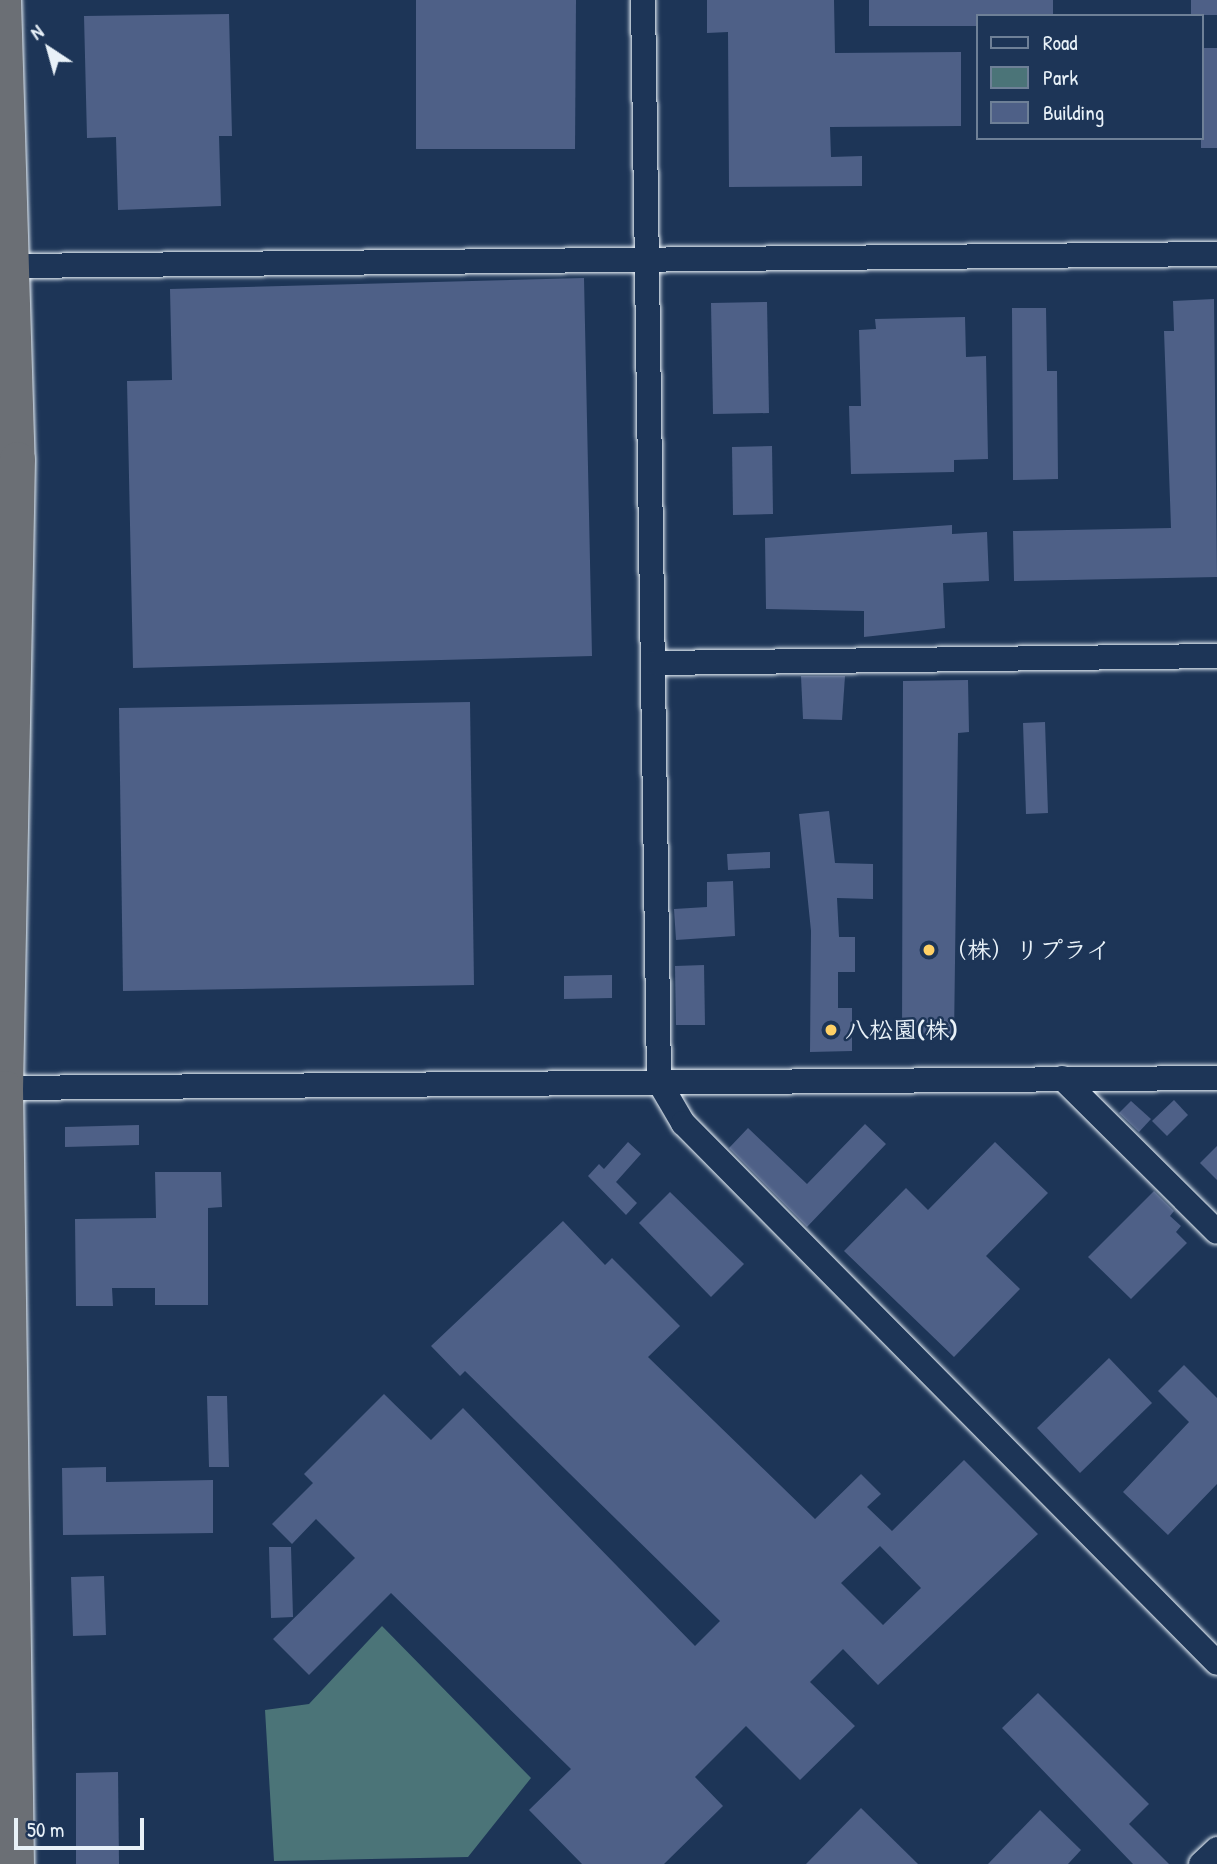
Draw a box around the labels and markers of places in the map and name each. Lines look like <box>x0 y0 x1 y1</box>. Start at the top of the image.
place label: （株）リプライ <box>943 936 1111 964</box>
marker: （株）リプライ <box>921 942 937 958</box>
place label: 八松園(株) <box>845 1016 958 1044</box>
marker: 八松園(株) <box>823 1022 839 1038</box>

